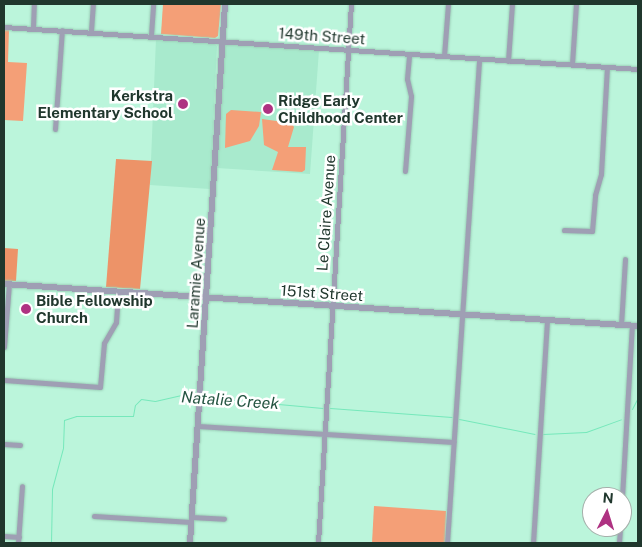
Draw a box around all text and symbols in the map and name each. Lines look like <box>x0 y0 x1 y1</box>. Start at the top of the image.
street label: 149th Street <box>278 24 366 48</box>
place label: Kerkstra Elementary School <box>37 86 173 121</box>
place label: Ridge Early Childhood Center <box>278 91 403 126</box>
marker: Kerkstra Elementary School <box>177 98 189 110</box>
marker: Ridge Early Childhood Center <box>262 103 274 115</box>
street label: Le Claire Avenue <box>313 154 339 272</box>
street label: Laramie Avenue <box>183 217 209 329</box>
street label: 151st Street <box>280 281 364 305</box>
place label: Bible Fellowship Church <box>36 291 153 326</box>
marker: Bible Fellowship Church <box>20 303 32 315</box>
water label: Natalie Creek <box>180 388 280 414</box>
north arrow <box>582 487 632 537</box>
text: N <box>602 490 614 506</box>

